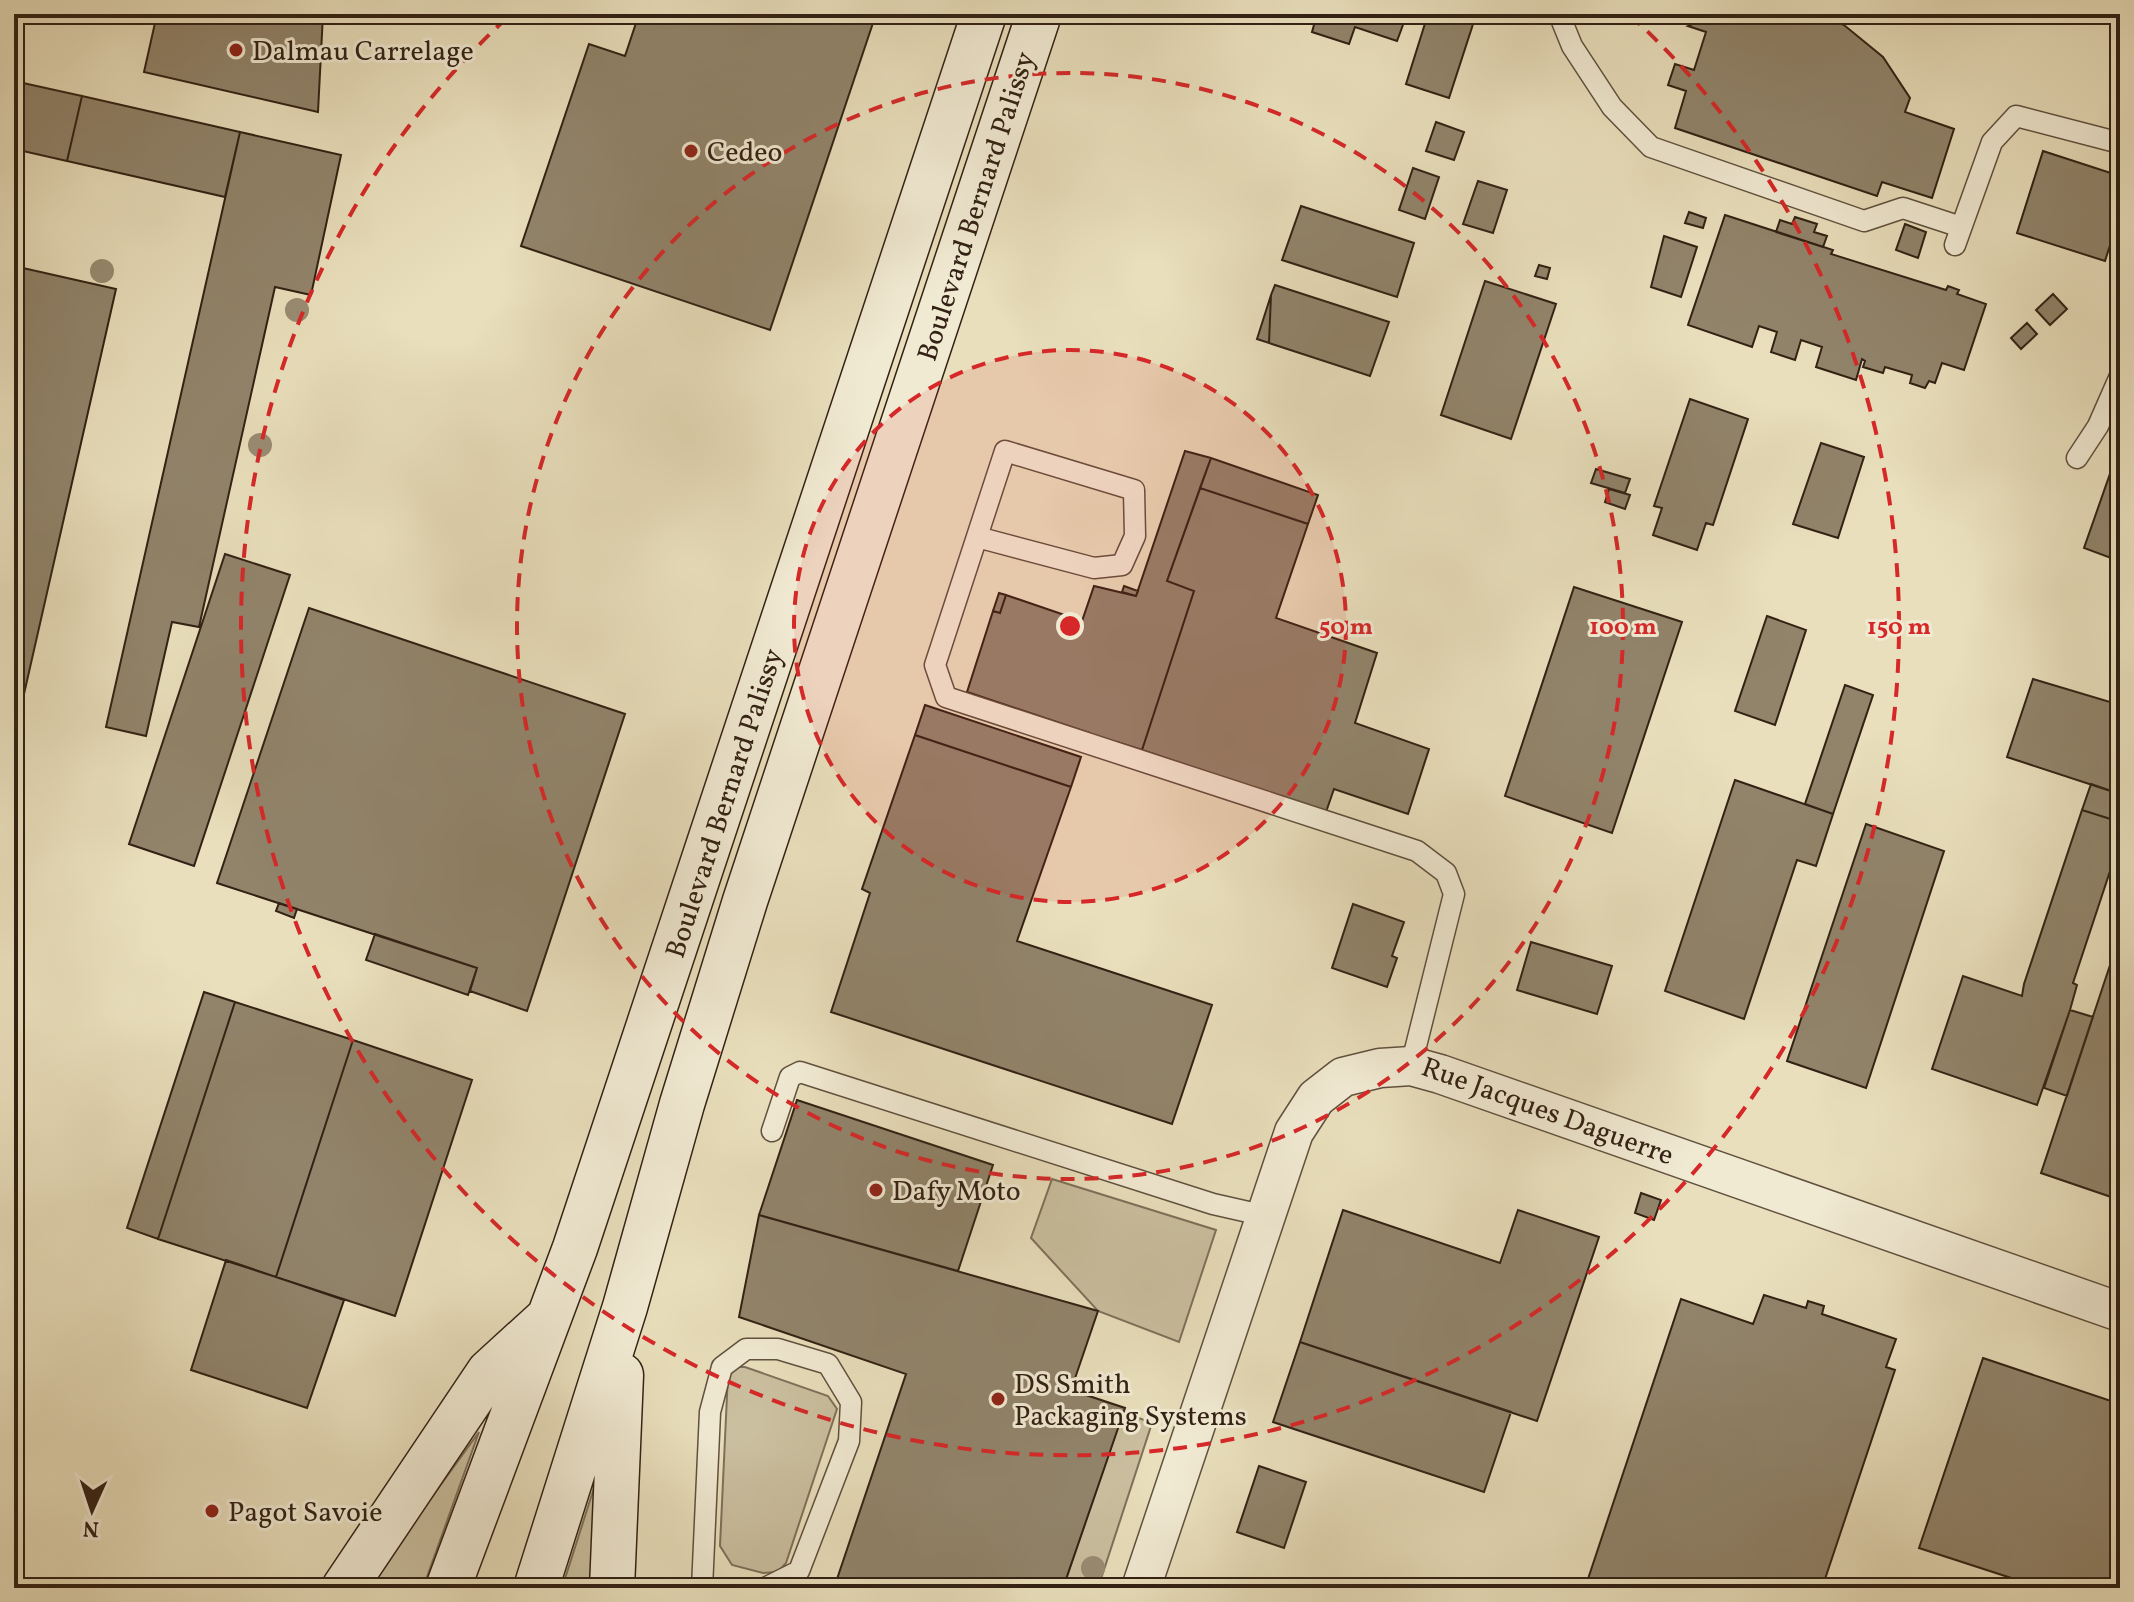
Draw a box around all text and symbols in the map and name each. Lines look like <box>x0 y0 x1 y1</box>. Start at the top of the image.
place label: Dalmau Carrelage <box>252 33 474 72</box>
marker: Dalmau Carrelage <box>227 41 245 59</box>
street label: Boulevard Bernard Palissy <box>909 47 1046 366</box>
place label: Cedeo <box>707 134 783 173</box>
marker: Cedeo <box>682 142 700 160</box>
text: 50 m <box>1319 611 1373 645</box>
text: 100 m <box>1589 611 1657 645</box>
text: 150 m <box>1867 611 1931 645</box>
centre of rings <box>1056 612 1084 640</box>
street label: Boulevard Bernard Palissy <box>657 644 794 963</box>
street label: Rue Jacques Daguerre <box>1416 1049 1679 1176</box>
place label: Dafy Moto <box>892 1173 1021 1212</box>
marker: Dafy Moto <box>867 1181 885 1199</box>
place label: DS Smith Packaging Systems <box>1014 1366 1247 1437</box>
marker: DS Smith Packaging Systems <box>989 1390 1007 1408</box>
north arrow <box>52 1470 132 1550</box>
place label: Pagot Savoie <box>228 1494 383 1533</box>
marker: Pagot Savoie <box>203 1502 221 1520</box>
text: N <box>82 1512 100 1543</box>

